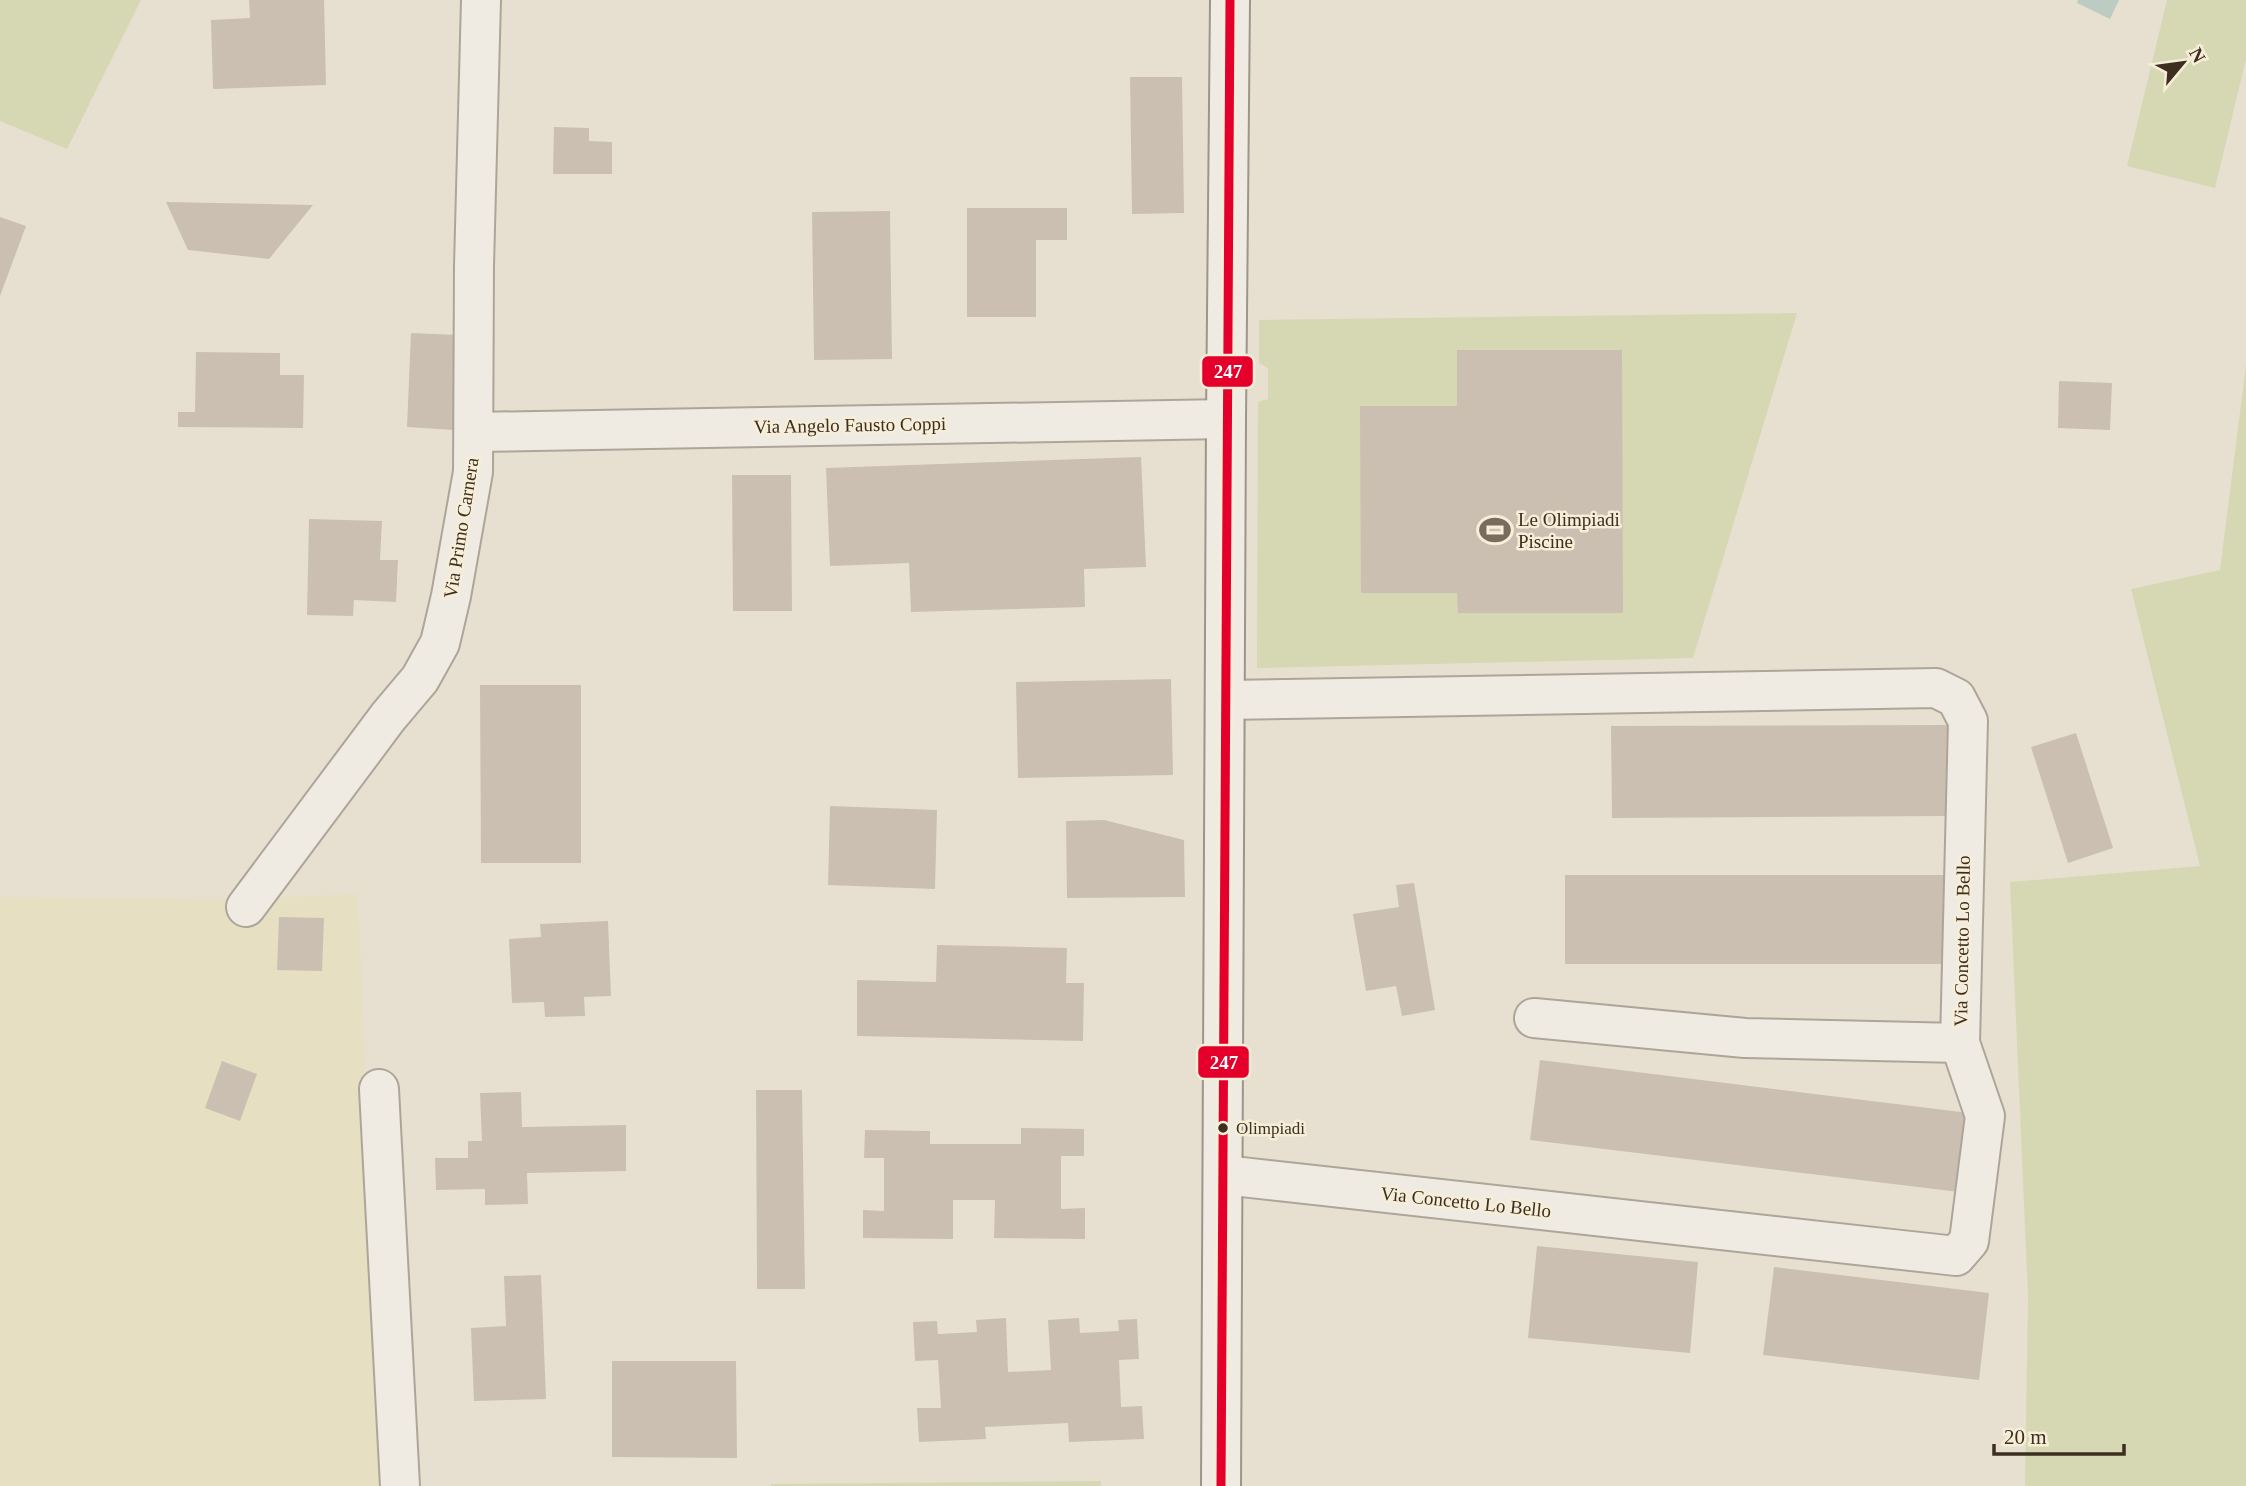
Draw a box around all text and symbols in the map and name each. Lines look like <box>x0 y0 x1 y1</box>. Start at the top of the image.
north arrow <box>2148 28 2218 98</box>
text: N <box>2185 44 2210 66</box>
line badge: 247 <box>1201 355 1254 388</box>
text: 247 <box>1214 361 1243 382</box>
street label: Via Angelo Fausto Coppi <box>754 413 946 437</box>
street label: Via Primo Carnera <box>439 455 483 600</box>
place label: Le Olimpiadi Piscine <box>1518 509 1620 552</box>
sports icon: Le Olimpiadi Piscine <box>1478 513 1512 547</box>
street label: Via Concetto Lo Bello <box>1950 855 1974 1027</box>
line badge: 247 <box>1197 1045 1250 1079</box>
text: 247 <box>1210 1052 1239 1073</box>
place label: Olimpiadi <box>1236 1119 1305 1138</box>
marker: Olimpiadi <box>1216 1121 1230 1135</box>
street label: Via Concetto Lo Bello <box>1380 1183 1552 1221</box>
scale bar <box>1994 1412 2124 1456</box>
text: 20 m <box>2004 1425 2047 1449</box>

